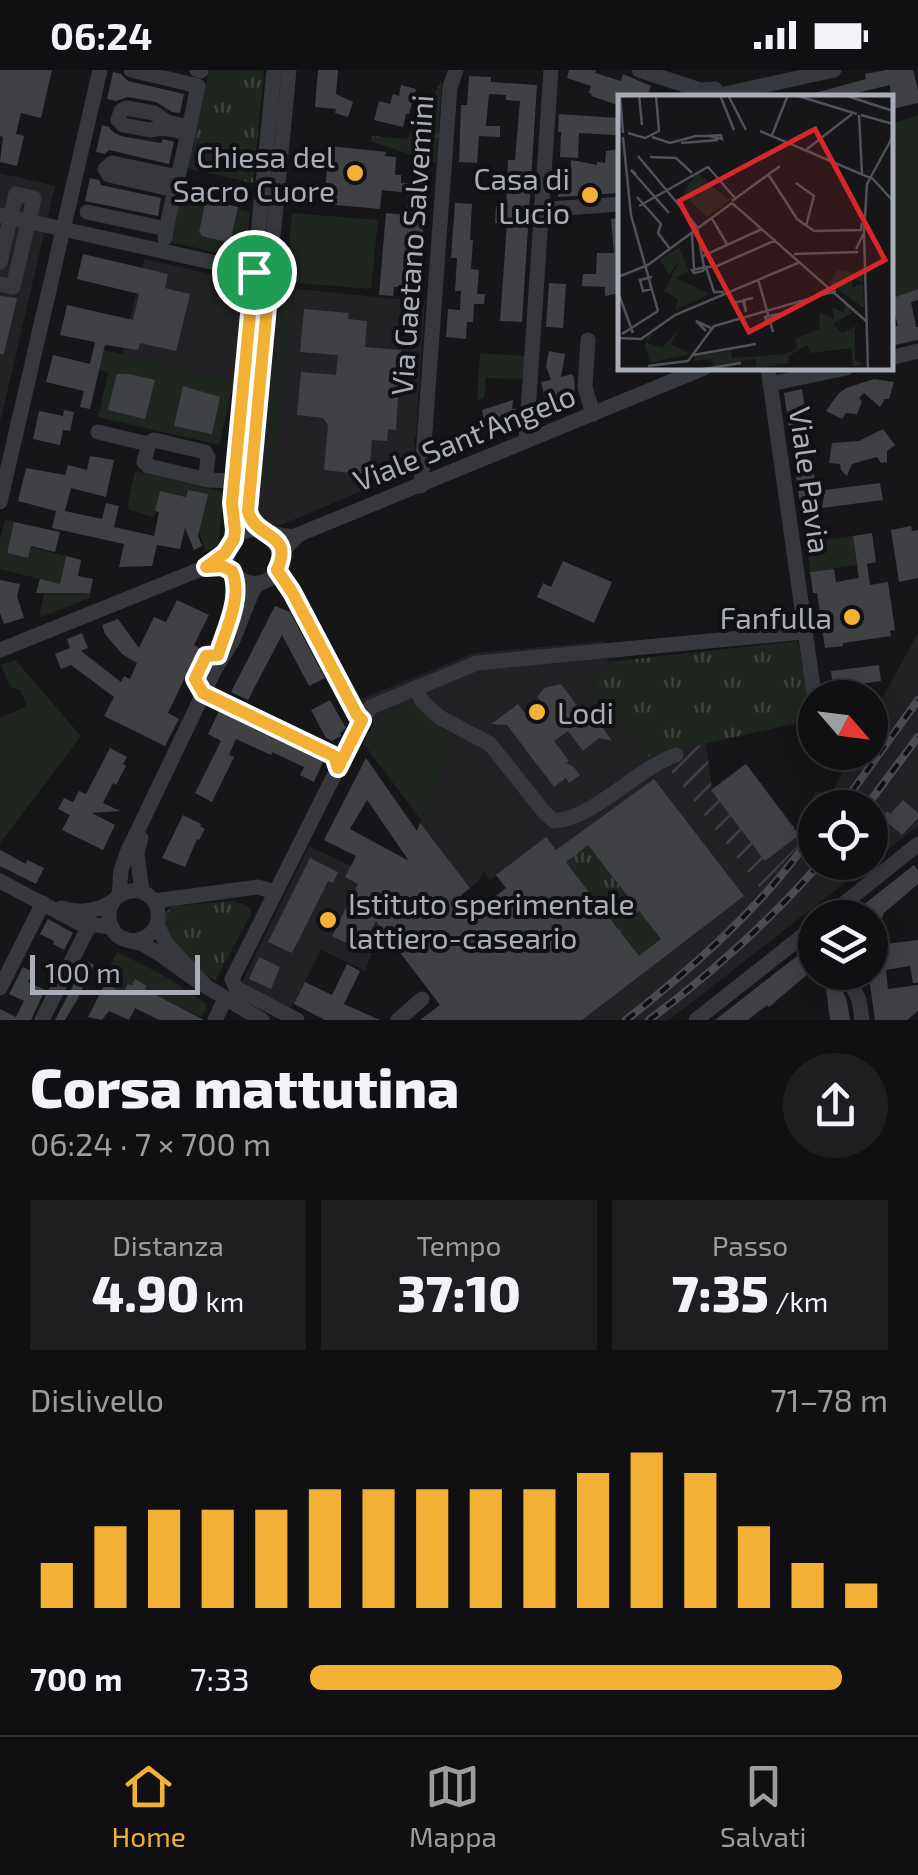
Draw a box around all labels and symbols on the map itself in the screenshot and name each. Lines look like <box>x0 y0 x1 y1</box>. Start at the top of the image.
street label: Via Gaetano Salvemini <box>383 93 439 397</box>
inset map <box>618 95 893 370</box>
place label: Chiesa del Sacro Cuore <box>173 138 335 208</box>
place label: Casa di Lucio <box>473 160 570 230</box>
marker: Chiesa del Sacro Cuore <box>344 162 366 184</box>
marker: Casa di Lucio <box>579 184 601 206</box>
pin <box>212 230 297 315</box>
street label: Viale Sant'Angelo <box>348 376 580 498</box>
street label: Viale Pavia <box>783 404 839 556</box>
place label: Fanfulla <box>720 599 832 635</box>
marker: Fanfulla <box>841 606 863 628</box>
north arrow <box>798 680 888 770</box>
place label: Lodi <box>557 694 614 730</box>
marker: Lodi <box>526 701 548 723</box>
place label: Istituto sperimentale lattiero-caseario <box>348 885 635 955</box>
marker: Istituto sperimentale lattiero-caseario <box>317 909 339 931</box>
scale bar <box>30 950 200 994</box>

